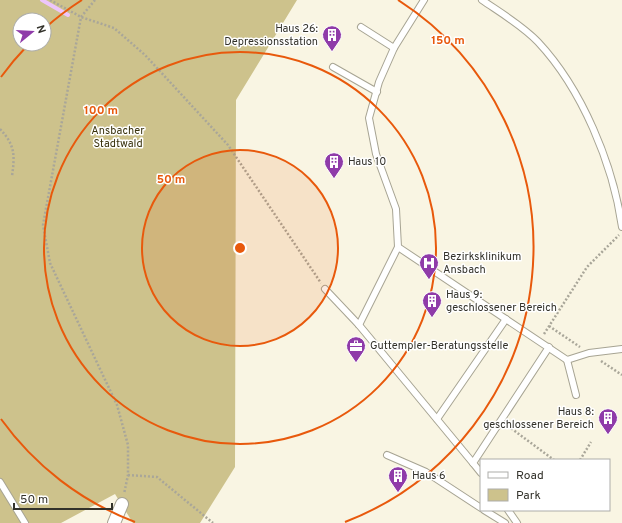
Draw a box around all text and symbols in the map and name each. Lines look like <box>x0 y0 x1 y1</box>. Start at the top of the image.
north arrow <box>12 12 52 52</box>
place label: Haus 26: Depressionsstation <box>224 22 318 49</box>
text: N <box>33 23 48 35</box>
building icon: Haus 26: Depressionsstation <box>321 24 343 52</box>
text: 150 m <box>431 33 465 49</box>
text: 100 m <box>84 103 118 119</box>
park label: Ansbacher Stadtwald <box>91 124 145 151</box>
building icon: Haus 10 <box>323 151 345 179</box>
place label: Haus 10 <box>348 155 386 169</box>
text: 50 m <box>157 172 185 188</box>
centre of rings <box>233 241 247 255</box>
place label: Bezirksklinikum Ansbach <box>443 250 521 277</box>
hospital icon: Bezirksklinikum Ansbach <box>418 252 440 280</box>
place label: Haus 9: geschlossener Bereich <box>446 288 557 315</box>
building icon: Haus 9: geschlossener Bereich <box>421 290 443 318</box>
office icon: Guttempler-Beratungsstelle <box>345 335 367 363</box>
place label: Guttempler-Beratungsstelle <box>370 339 508 353</box>
place label: Haus 8: geschlossener Bereich <box>483 405 594 432</box>
building icon: Haus 8: geschlossener Bereich <box>597 407 619 435</box>
legend <box>480 459 610 511</box>
building icon: Haus 6 <box>387 465 409 493</box>
text: Road <box>516 468 544 484</box>
place label: Haus 6 <box>412 469 446 483</box>
scale bar <box>14 485 112 511</box>
text: Park <box>516 488 541 504</box>
text: 50 m <box>20 492 48 508</box>

